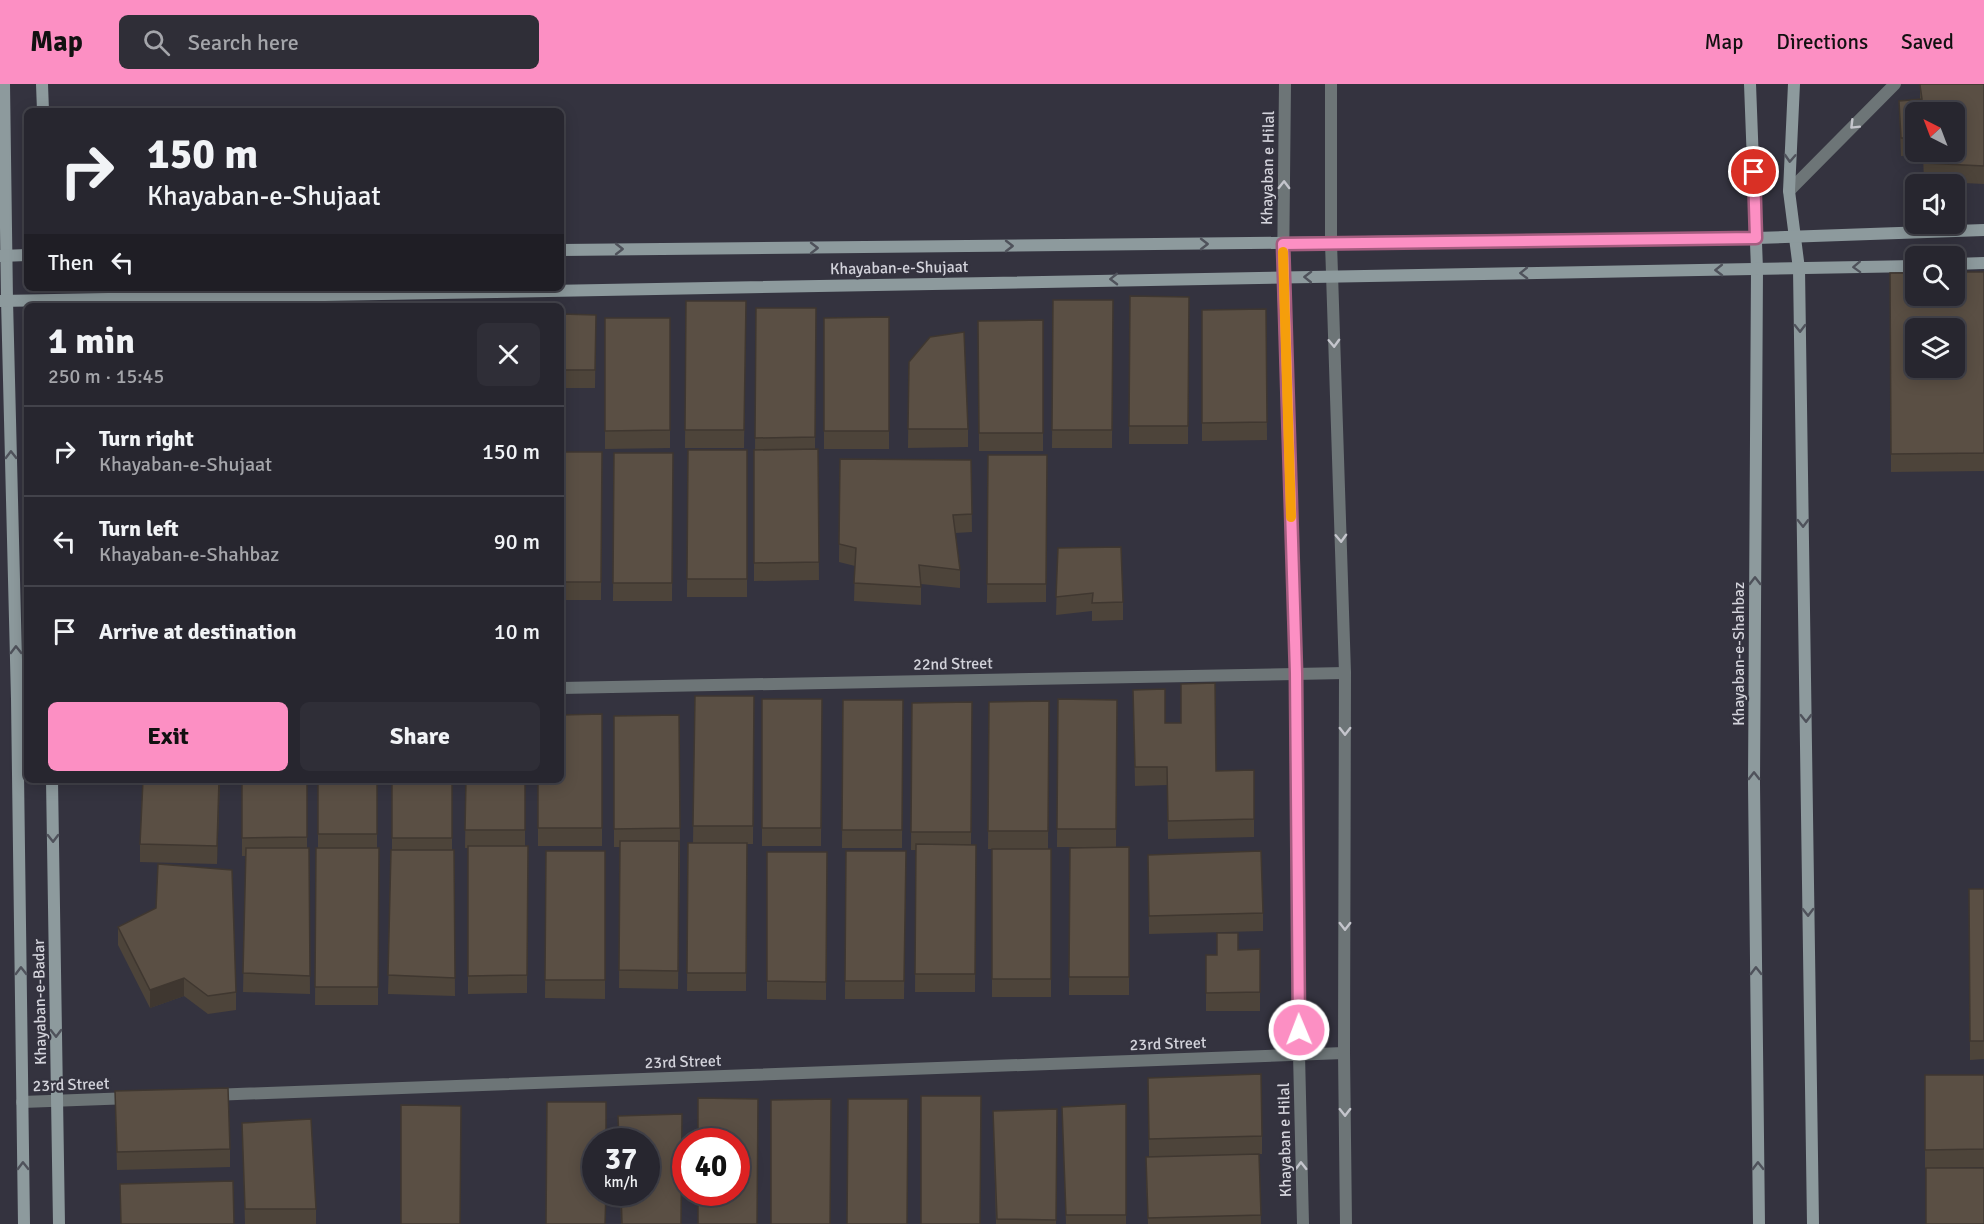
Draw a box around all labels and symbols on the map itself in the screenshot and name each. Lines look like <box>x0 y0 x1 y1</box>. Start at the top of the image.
north arrow <box>1905 102 1965 162</box>
street label: Khayaban e Hilal <box>1257 110 1279 225</box>
one-way arrow <box>1850 119 1861 129</box>
pin <box>1728 146 1779 197</box>
one-way arrow <box>1784 154 1797 163</box>
one-way arrow <box>1277 181 1290 190</box>
one-way arrow <box>1200 238 1209 250</box>
one-way arrow <box>1005 240 1014 252</box>
one-way arrow <box>810 241 819 254</box>
one-way arrow <box>615 243 624 255</box>
street label: Khayaban-e-Shujaat <box>830 257 969 279</box>
one-way arrow <box>1853 261 1862 274</box>
one-way arrow <box>1715 264 1724 276</box>
one-way arrow <box>1520 267 1529 280</box>
one-way arrow <box>1304 271 1313 283</box>
one-way arrow <box>1109 273 1118 285</box>
one-way arrow <box>1794 323 1806 332</box>
one-way arrow <box>1328 339 1341 348</box>
one-way arrow <box>5 450 17 459</box>
one-way arrow <box>1797 518 1809 527</box>
one-way arrow <box>1334 534 1347 543</box>
one-way arrow <box>1749 576 1761 585</box>
street label: Khayaban-e-Shahbaz <box>1729 582 1749 726</box>
one-way arrow <box>10 645 22 654</box>
street label: 22nd Street <box>913 653 993 675</box>
one-way arrow <box>1799 713 1812 722</box>
one-way arrow <box>1339 727 1351 736</box>
one-way arrow <box>1748 771 1760 780</box>
one-way arrow <box>46 834 59 843</box>
one-way arrow <box>1802 908 1815 917</box>
one-way arrow <box>1339 922 1351 931</box>
street label: Khayaban-e-Badar <box>29 939 51 1065</box>
one-way arrow <box>15 966 27 975</box>
one-way arrow <box>1750 966 1762 975</box>
position arrow <box>1267 998 1331 1062</box>
one-way arrow <box>50 1029 62 1038</box>
street label: 23rd Street <box>1129 1033 1207 1055</box>
street label: 23rd Street <box>644 1051 722 1073</box>
street label: 23rd Street <box>32 1074 110 1096</box>
street label: Khayaban e Hilal <box>1274 1082 1296 1197</box>
one-way arrow <box>1339 1107 1351 1116</box>
speed limit sign: 40 <box>672 1128 750 1206</box>
one-way arrow <box>17 1161 30 1170</box>
one-way arrow <box>1295 1161 1308 1170</box>
one-way arrow <box>1752 1161 1764 1170</box>

